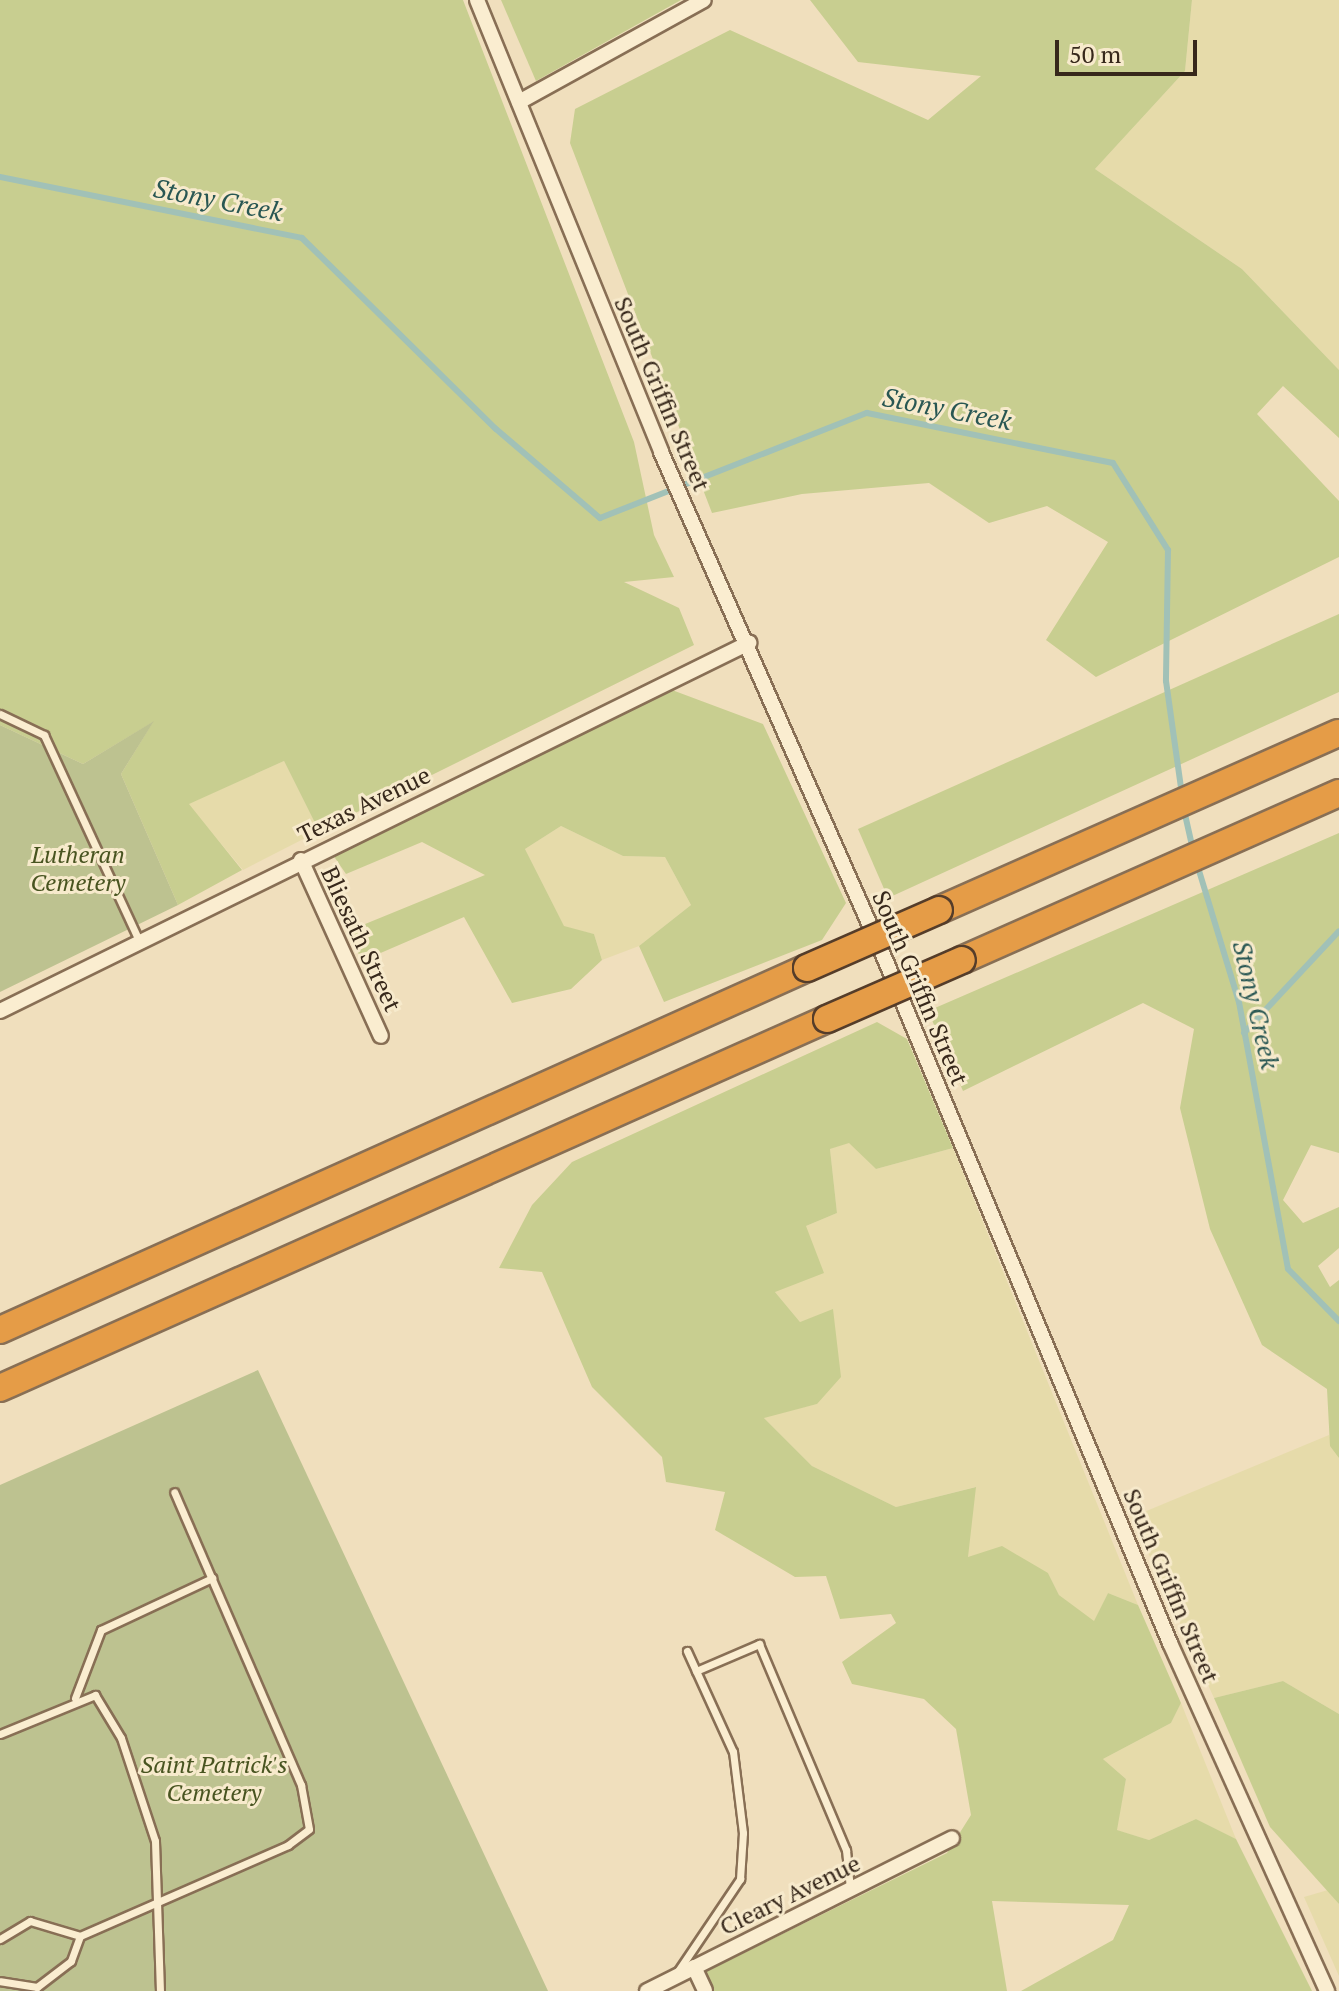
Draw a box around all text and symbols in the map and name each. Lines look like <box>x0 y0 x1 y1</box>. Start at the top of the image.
scale bar <box>1059 24 1201 74</box>
text: 50 m <box>1069 38 1121 70</box>
water label: Stony Creek <box>151 172 285 228</box>
street label: South Griffin Street <box>608 292 716 496</box>
water label: Stony Creek <box>880 381 1014 437</box>
street label: Texas Avenue <box>293 760 435 850</box>
park label: Lutheran Cemetery <box>31 841 125 897</box>
street label: Bliesath Street <box>315 862 407 1016</box>
street label: South Griffin Street <box>866 886 974 1090</box>
water label: Stony Creek <box>1226 938 1286 1072</box>
street label: South Griffin Street <box>1117 1484 1225 1688</box>
park label: Saint Patrick's Cemetery <box>140 1751 288 1807</box>
street label: Cleary Avenue <box>715 1849 865 1941</box>

